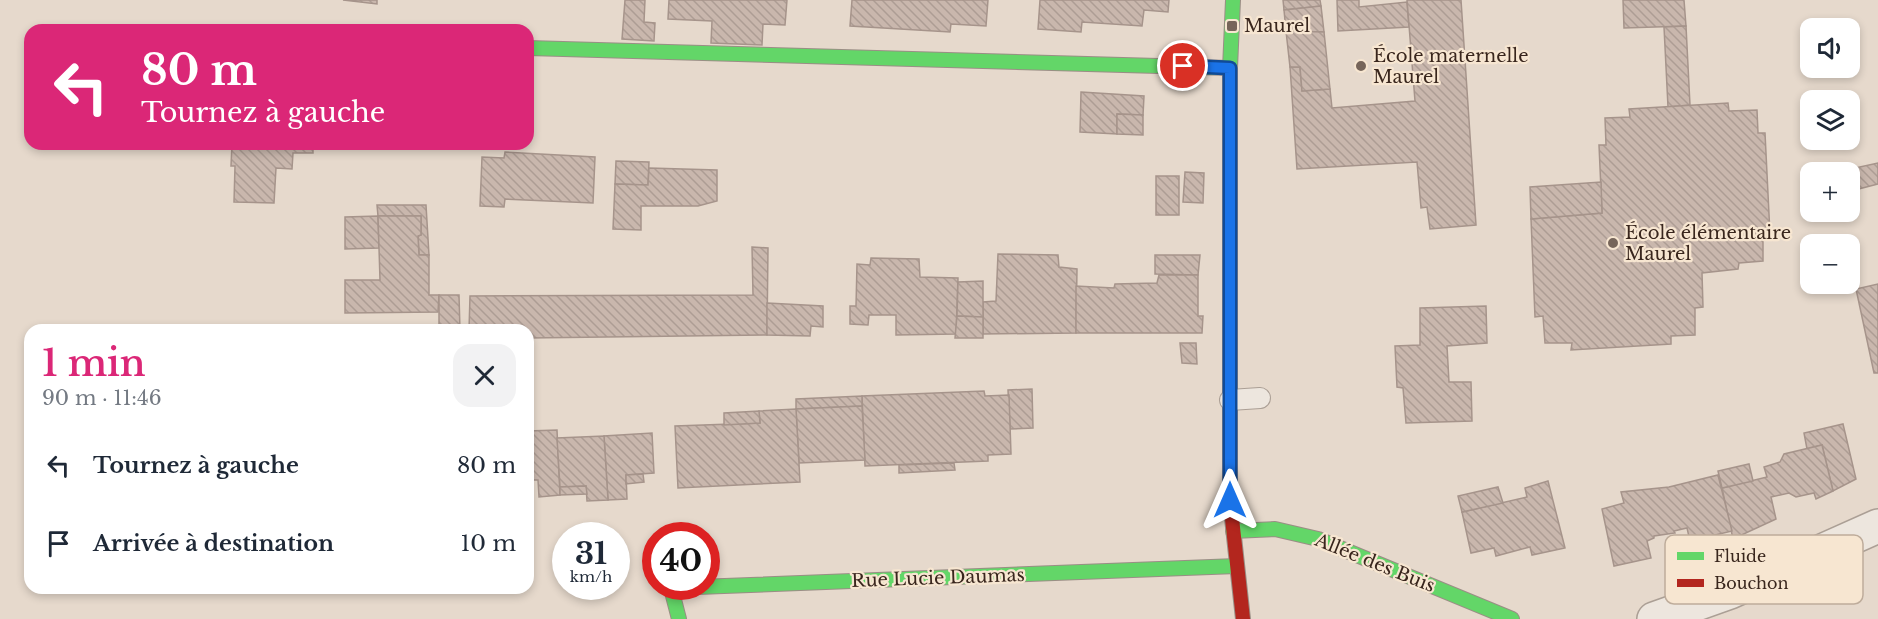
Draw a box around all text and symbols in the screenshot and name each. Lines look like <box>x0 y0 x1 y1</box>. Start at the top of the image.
place label: Maurel <box>1244 15 1310 37</box>
map controls <box>1800 18 1860 294</box>
button: sound <box>1800 18 1860 78</box>
marker: Maurel <box>1225 19 1239 33</box>
pin <box>1157 40 1208 91</box>
text: 80 m <box>141 44 257 96</box>
place label: École maternelle Maurel <box>1373 44 1529 88</box>
icon: left <box>42 48 120 126</box>
icon: arrive <box>1166 49 1199 82</box>
marker: École maternelle Maurel <box>1354 59 1368 73</box>
button: layers <box>1800 90 1860 150</box>
text: Tournez à gauche <box>141 96 385 129</box>
button: + <box>1800 162 1860 222</box>
place label: École élémentaire Maurel <box>1625 221 1791 265</box>
button: − <box>1800 234 1860 294</box>
marker: École élémentaire Maurel <box>1606 236 1620 250</box>
text: 1 min <box>42 341 146 386</box>
button: close <box>453 344 516 407</box>
text: 90 m · 11:46 <box>42 386 162 410</box>
icon: left <box>42 449 75 482</box>
text: Tournez à gauche <box>93 452 299 479</box>
text: 80 m <box>457 452 516 479</box>
position arrow <box>1198 468 1262 532</box>
speed limit sign: 40 <box>642 522 720 600</box>
icon: arrive <box>42 527 75 560</box>
street label: Allée des Buis <box>1311 529 1438 597</box>
text: Arrivée à destination <box>93 530 334 557</box>
text: 10 m <box>461 530 516 557</box>
text: 31 <box>575 535 607 572</box>
legend <box>1665 535 1863 604</box>
text: Fluide <box>1714 546 1766 566</box>
street label: Rue Lucie Daumas <box>851 564 1025 592</box>
text: km/h <box>570 567 612 586</box>
text: Bouchon <box>1714 573 1789 593</box>

